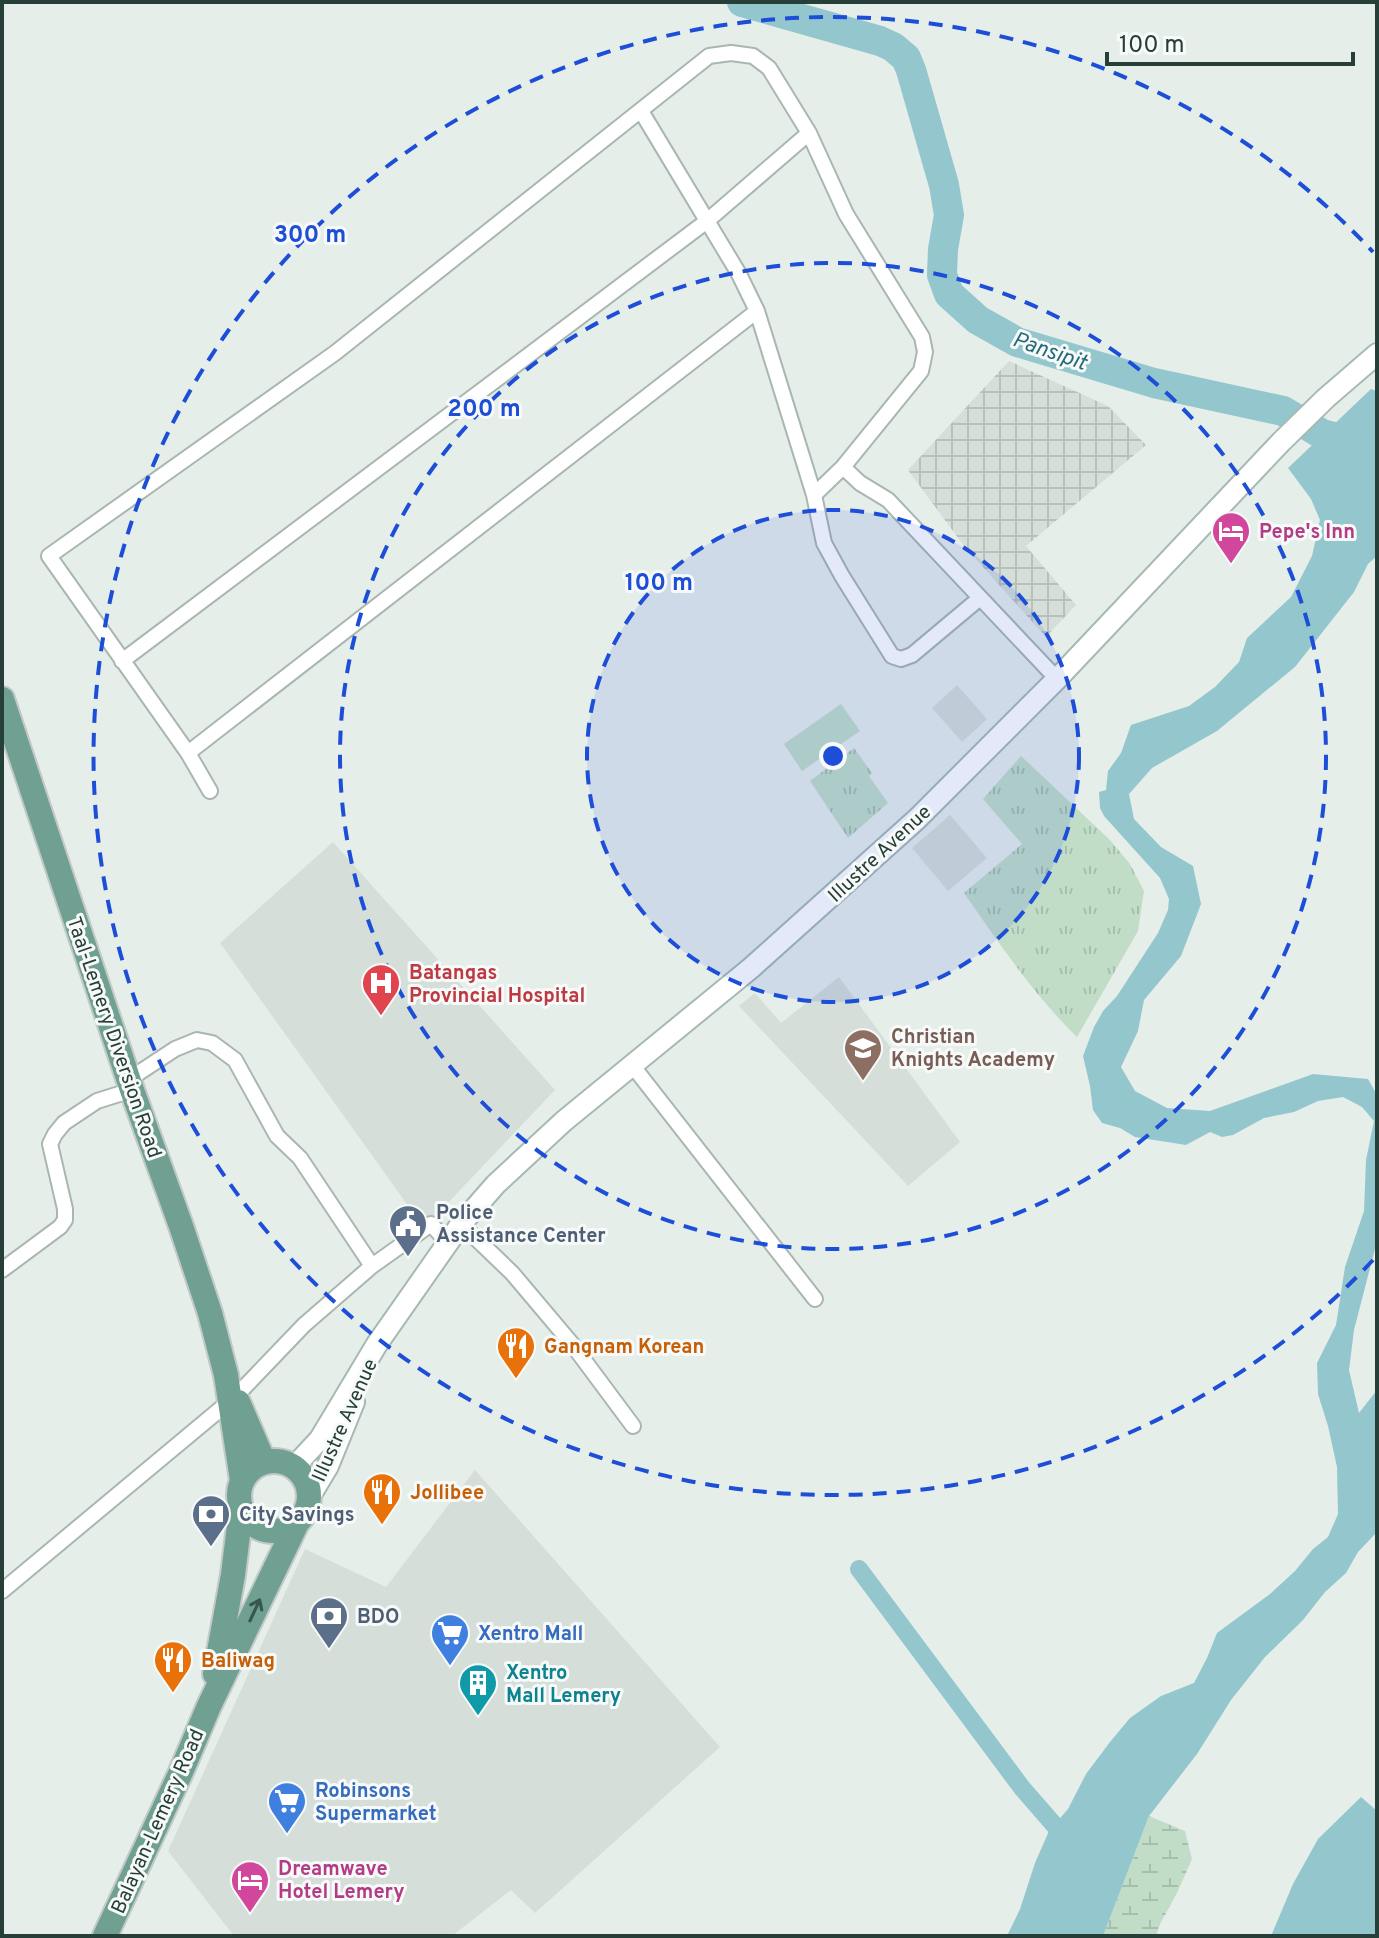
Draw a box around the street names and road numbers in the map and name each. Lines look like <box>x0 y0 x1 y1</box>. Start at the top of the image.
street label: Illustre Avenue <box>823 800 938 909</box>
street label: Taal-Lemery Diversion Road <box>60 914 167 1162</box>
street label: Illustre Avenue <box>307 1355 385 1486</box>
street label: Balayan-Lemery Road <box>106 1725 211 1918</box>

